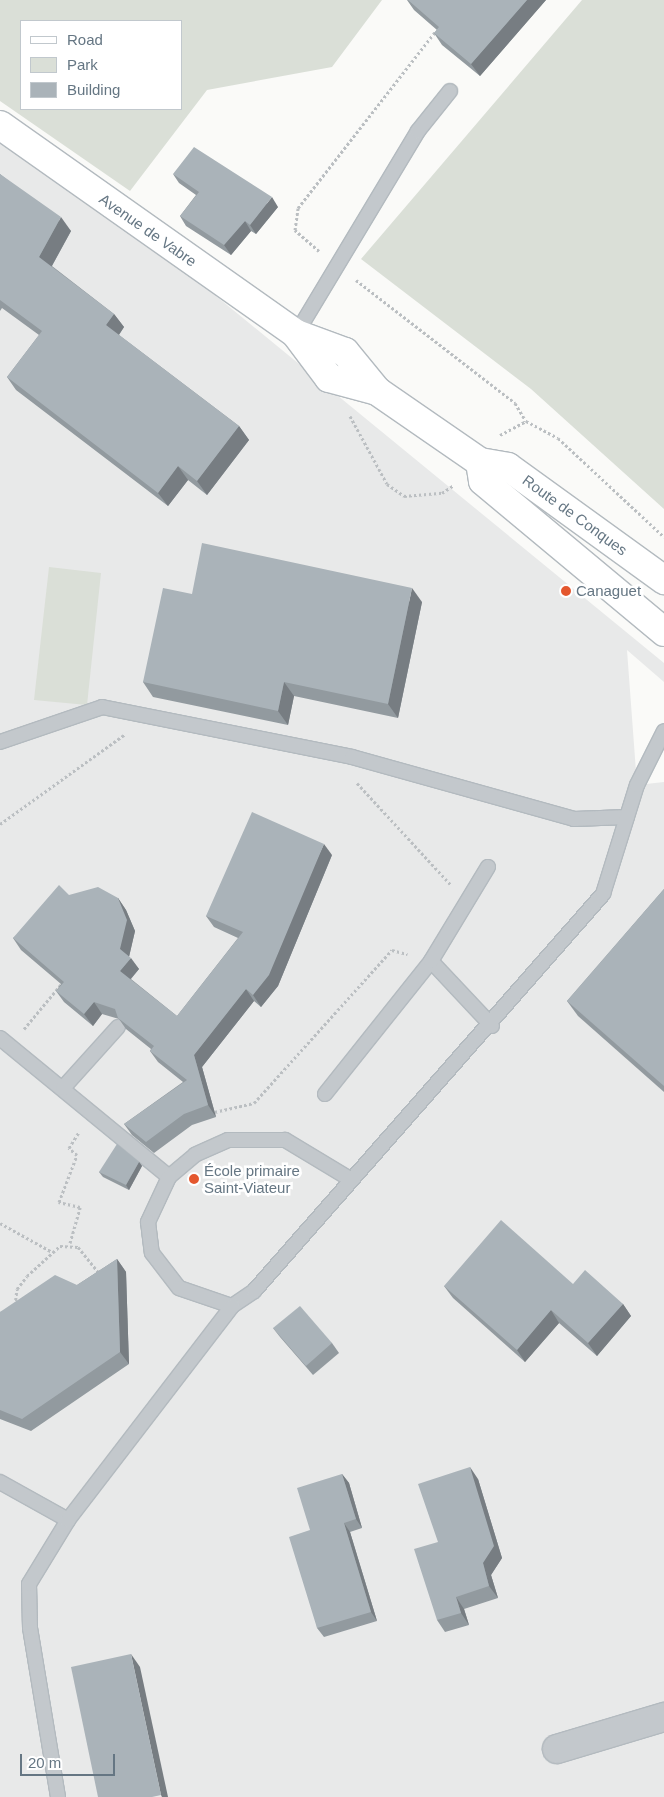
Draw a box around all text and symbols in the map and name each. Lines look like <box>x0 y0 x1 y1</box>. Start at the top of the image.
legend <box>20 20 182 110</box>
text: Road <box>67 31 103 48</box>
text: Park <box>67 56 98 73</box>
text: Building <box>67 81 120 98</box>
street label: Avenue de Vabre <box>96 190 200 270</box>
street label: Route de Conques <box>519 471 631 559</box>
place label: Canaguet <box>576 582 641 600</box>
marker: Canaguet <box>560 585 572 597</box>
place label: École primaire Saint-Viateur <box>204 1161 300 1196</box>
marker: École primaire Saint-Viateur <box>188 1173 200 1185</box>
scale bar <box>22 1744 118 1776</box>
text: 20 m <box>28 1754 61 1771</box>

